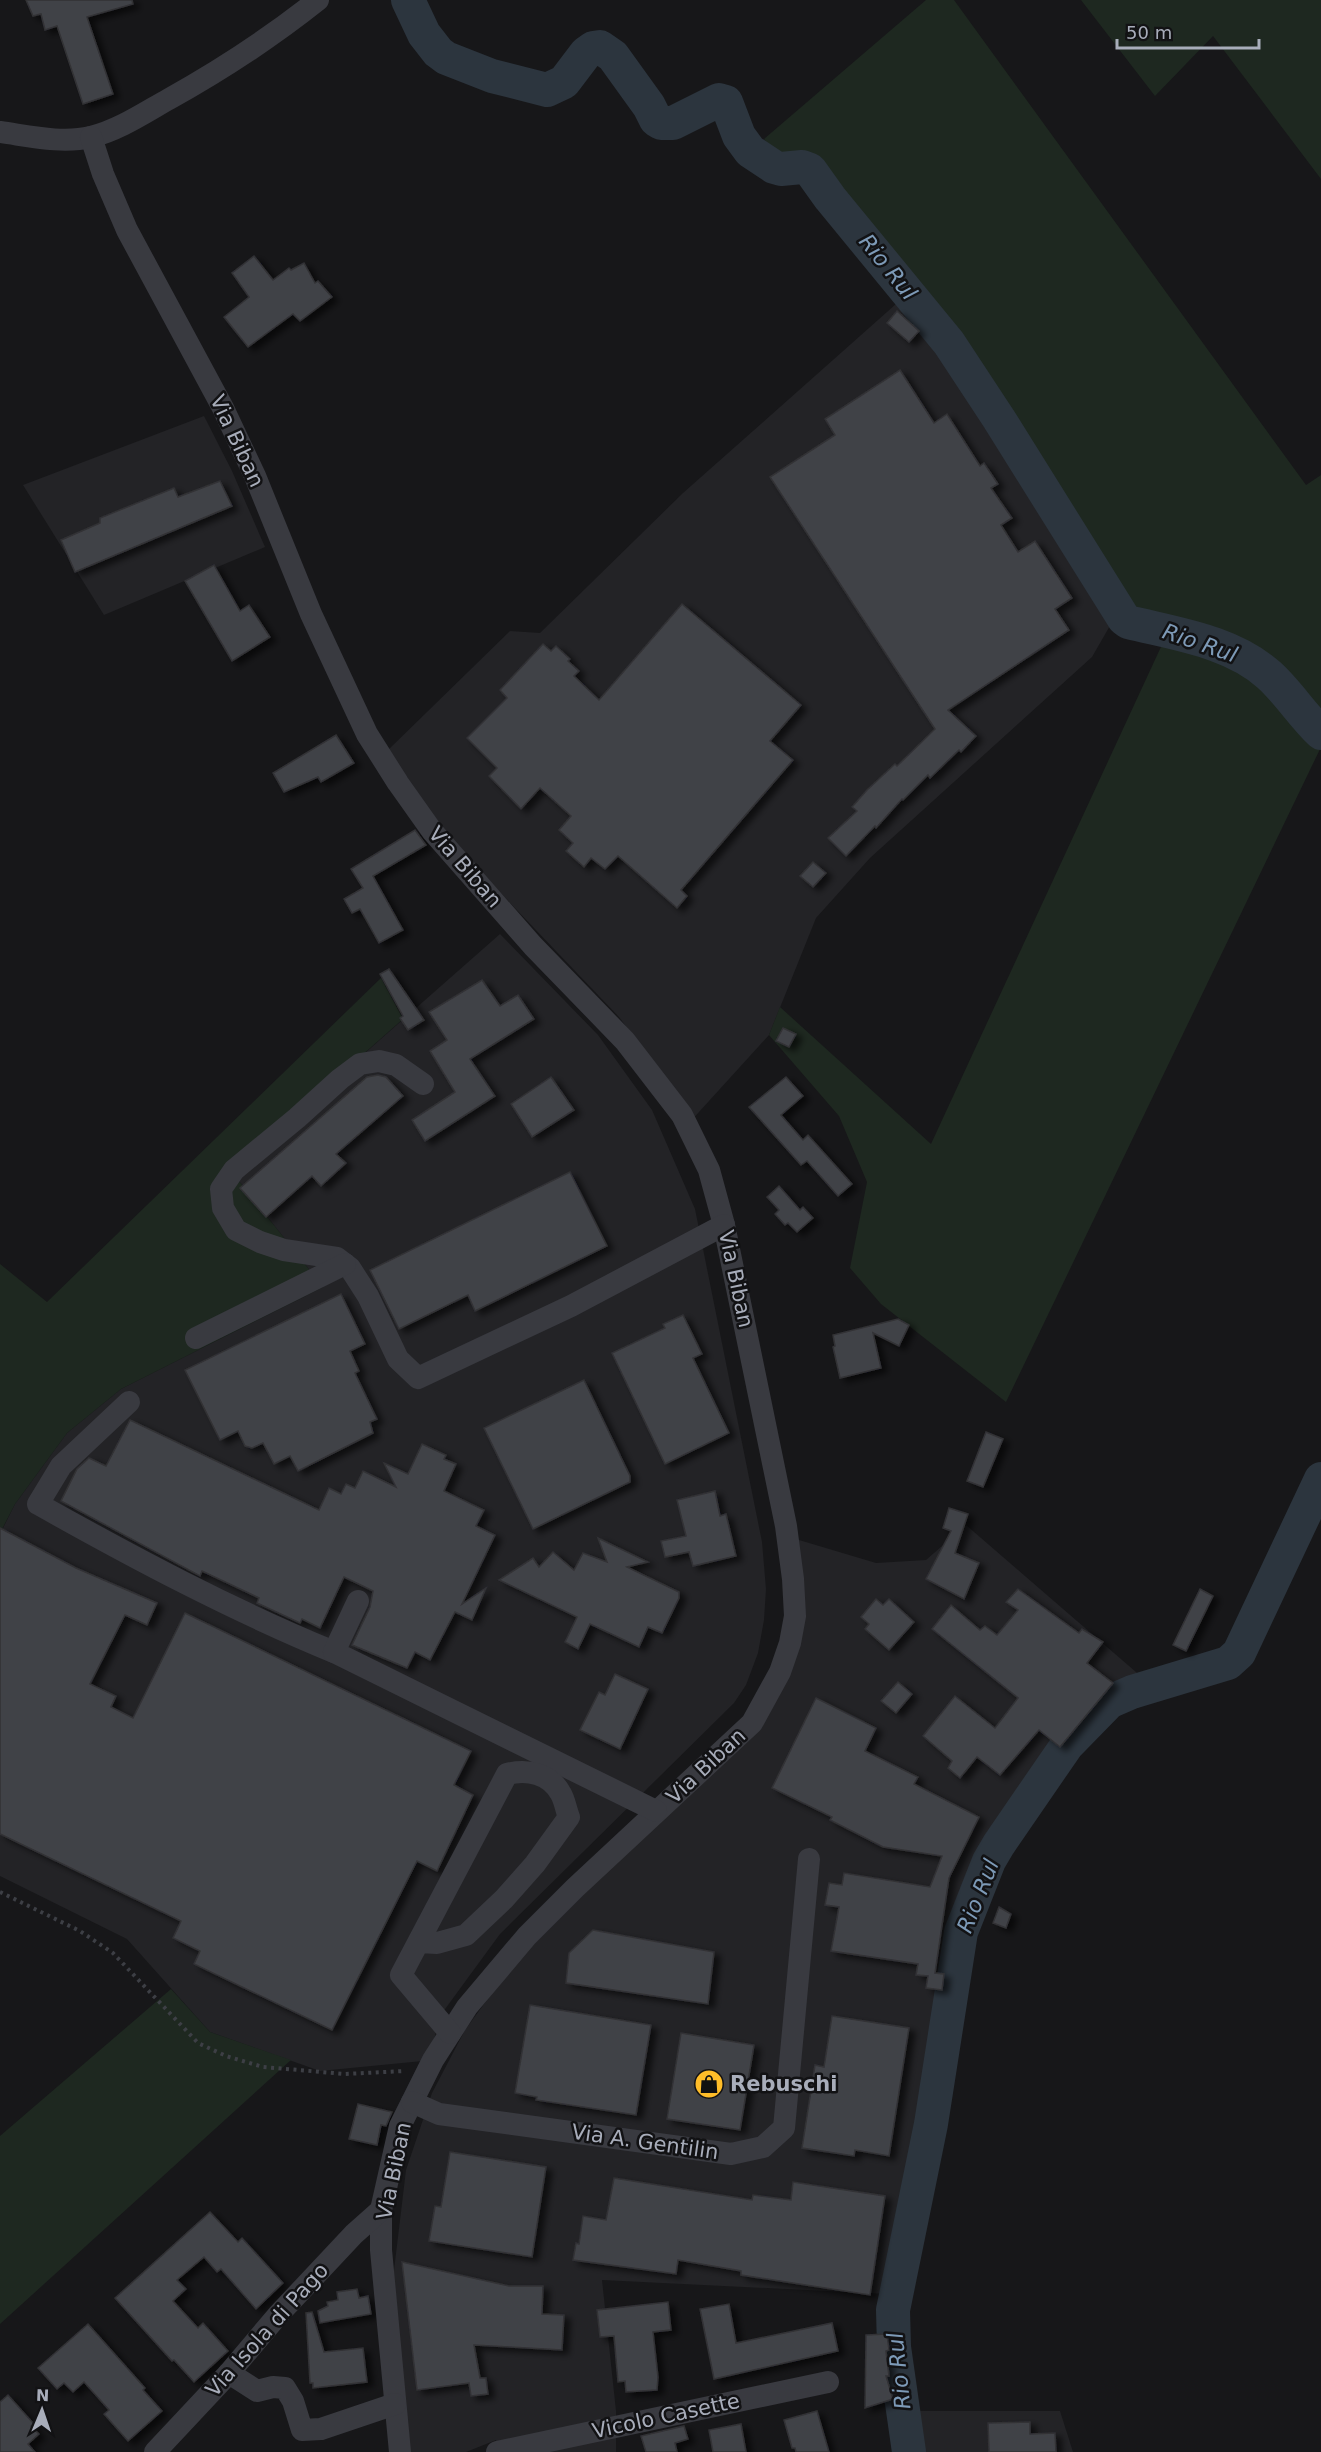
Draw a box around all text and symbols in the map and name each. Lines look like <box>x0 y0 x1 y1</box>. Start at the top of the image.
scale bar <box>1117 12 1260 50</box>
text: 50 m <box>1126 22 1172 43</box>
water label: Rio Rul <box>854 229 922 305</box>
street label: Via Biban <box>205 391 269 491</box>
water label: Rio Rul <box>1159 619 1241 667</box>
street label: Via Biban <box>423 822 507 912</box>
street label: Via Biban <box>714 1228 758 1330</box>
street label: Via Biban <box>662 1723 750 1809</box>
water label: Rio Rul <box>952 1856 1004 1936</box>
shop icon: Rebuschi <box>693 2068 725 2100</box>
place label: Rebuschi <box>730 2072 838 2096</box>
street label: Via Biban <box>372 2120 416 2222</box>
street label: Via A. Gentilin <box>570 2120 720 2164</box>
street label: Via Isola di Pago <box>201 2258 333 2402</box>
water label: Rio Rul <box>883 2331 915 2411</box>
north arrow <box>12 2380 72 2440</box>
text: N <box>35 2386 50 2405</box>
street label: Vicolo Casette <box>590 2389 742 2443</box>

